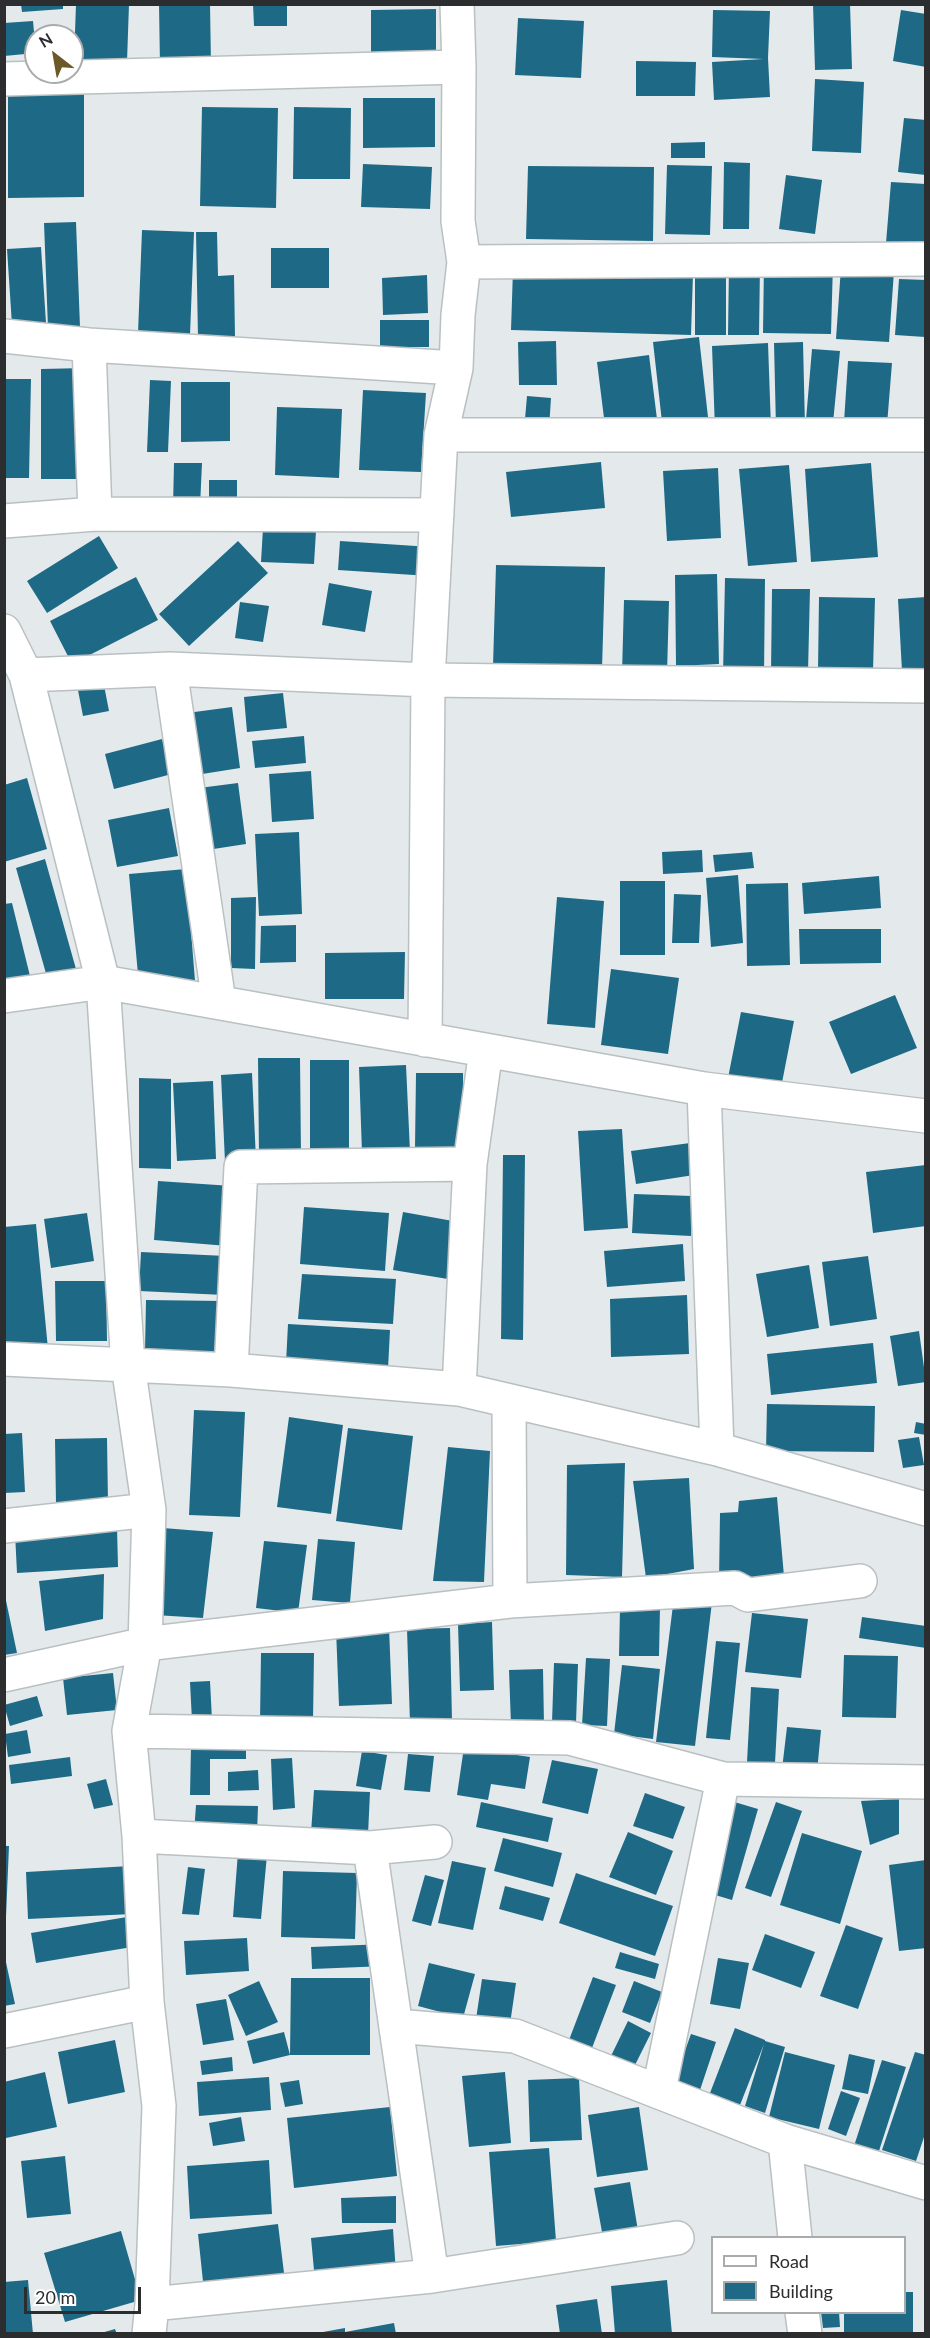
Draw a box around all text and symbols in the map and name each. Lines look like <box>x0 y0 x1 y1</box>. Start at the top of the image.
north arrow <box>24 24 84 84</box>
text: N <box>35 29 56 51</box>
legend <box>711 2236 906 2314</box>
text: Road <box>769 2250 809 2272</box>
scale bar <box>27 2275 144 2313</box>
text: Building <box>769 2280 833 2302</box>
text: 20 m <box>35 2286 75 2308</box>

